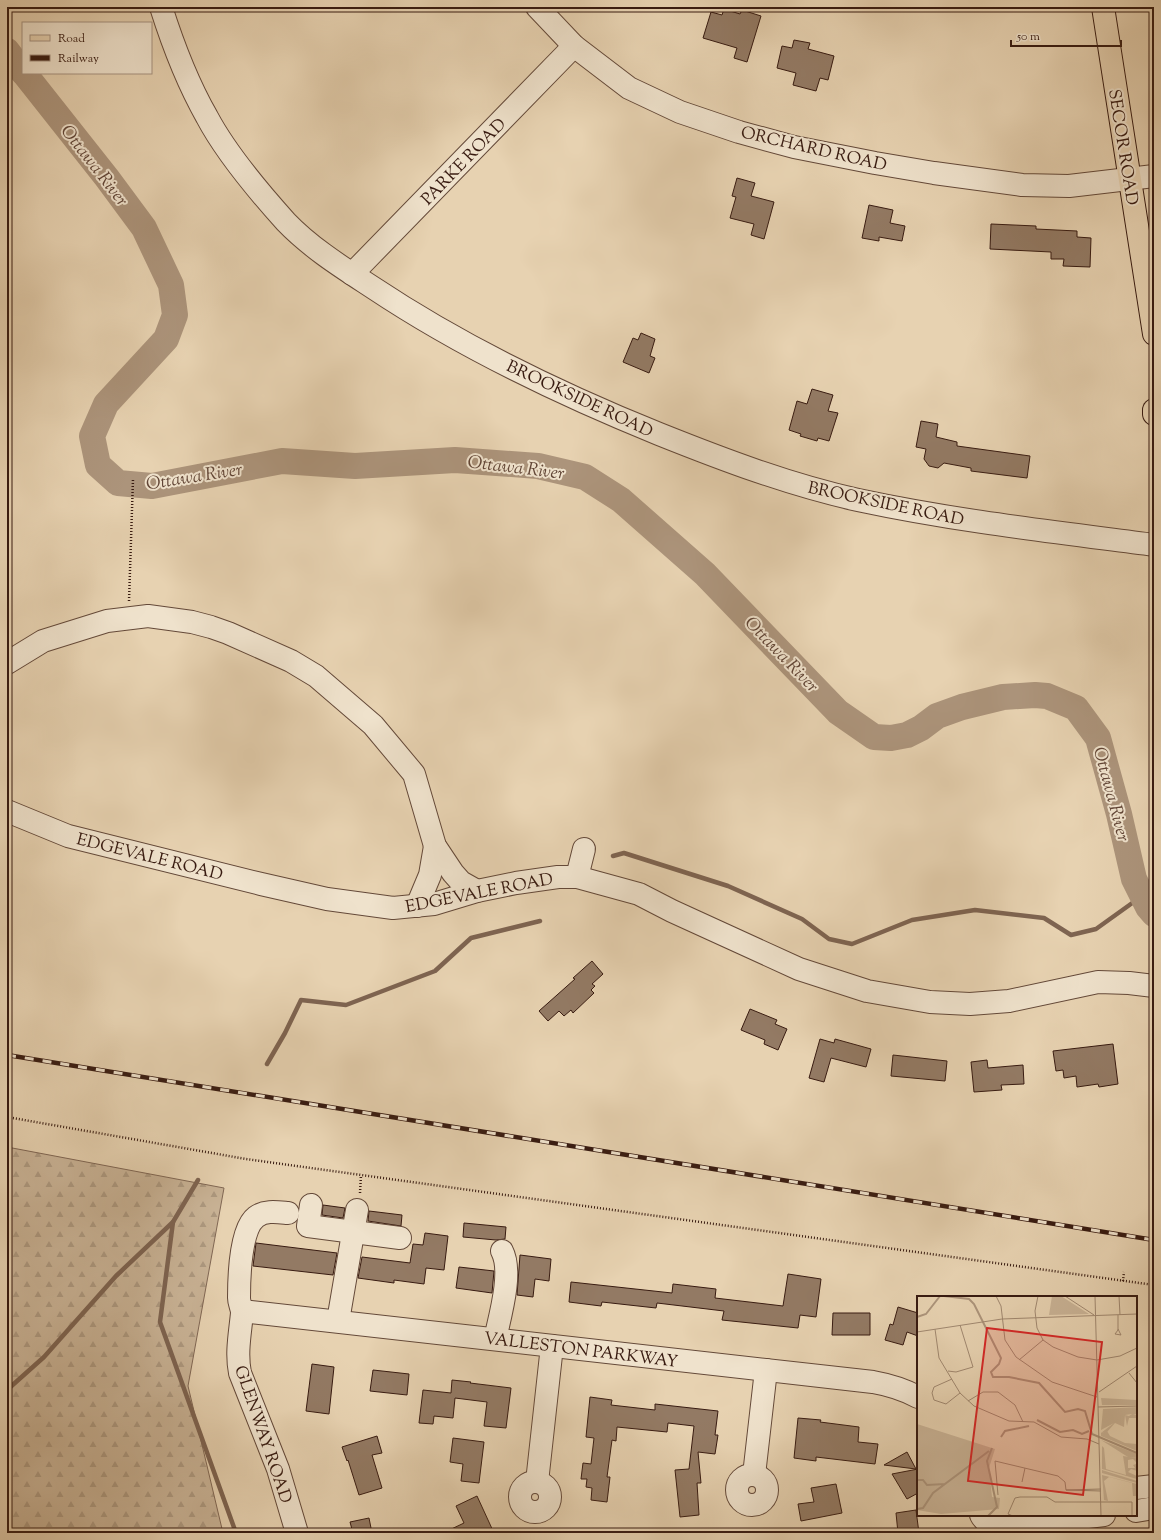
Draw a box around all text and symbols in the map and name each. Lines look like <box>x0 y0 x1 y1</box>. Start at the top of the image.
legend <box>22 22 152 74</box>
scale bar <box>1011 22 1121 48</box>
text: 50 m <box>1016 28 1040 46</box>
text: Road <box>58 30 85 48</box>
text: Railway <box>58 50 99 68</box>
street label: SECOR ROAD <box>1101 88 1143 207</box>
street label: PARKE ROAD <box>417 113 512 211</box>
water label: Ottawa River <box>53 120 134 213</box>
street label: ORCHARD ROAD <box>738 121 889 178</box>
street label: BROOKSIDE ROAD <box>502 355 656 444</box>
water label: Ottawa River <box>466 450 566 488</box>
water label: Ottawa River <box>144 457 245 498</box>
street label: BROOKSIDE ROAD <box>805 477 966 533</box>
water label: Ottawa River <box>737 611 824 700</box>
water label: Ottawa River <box>1085 744 1135 845</box>
street label: EDGEVALE ROAD <box>74 828 225 888</box>
street label: EDGEVALE ROAD <box>404 868 555 920</box>
inset map <box>917 1296 1137 1516</box>
street label: VALLESTON PARKWAY <box>482 1327 679 1375</box>
street label: GLENWAY ROAD <box>227 1363 297 1507</box>

